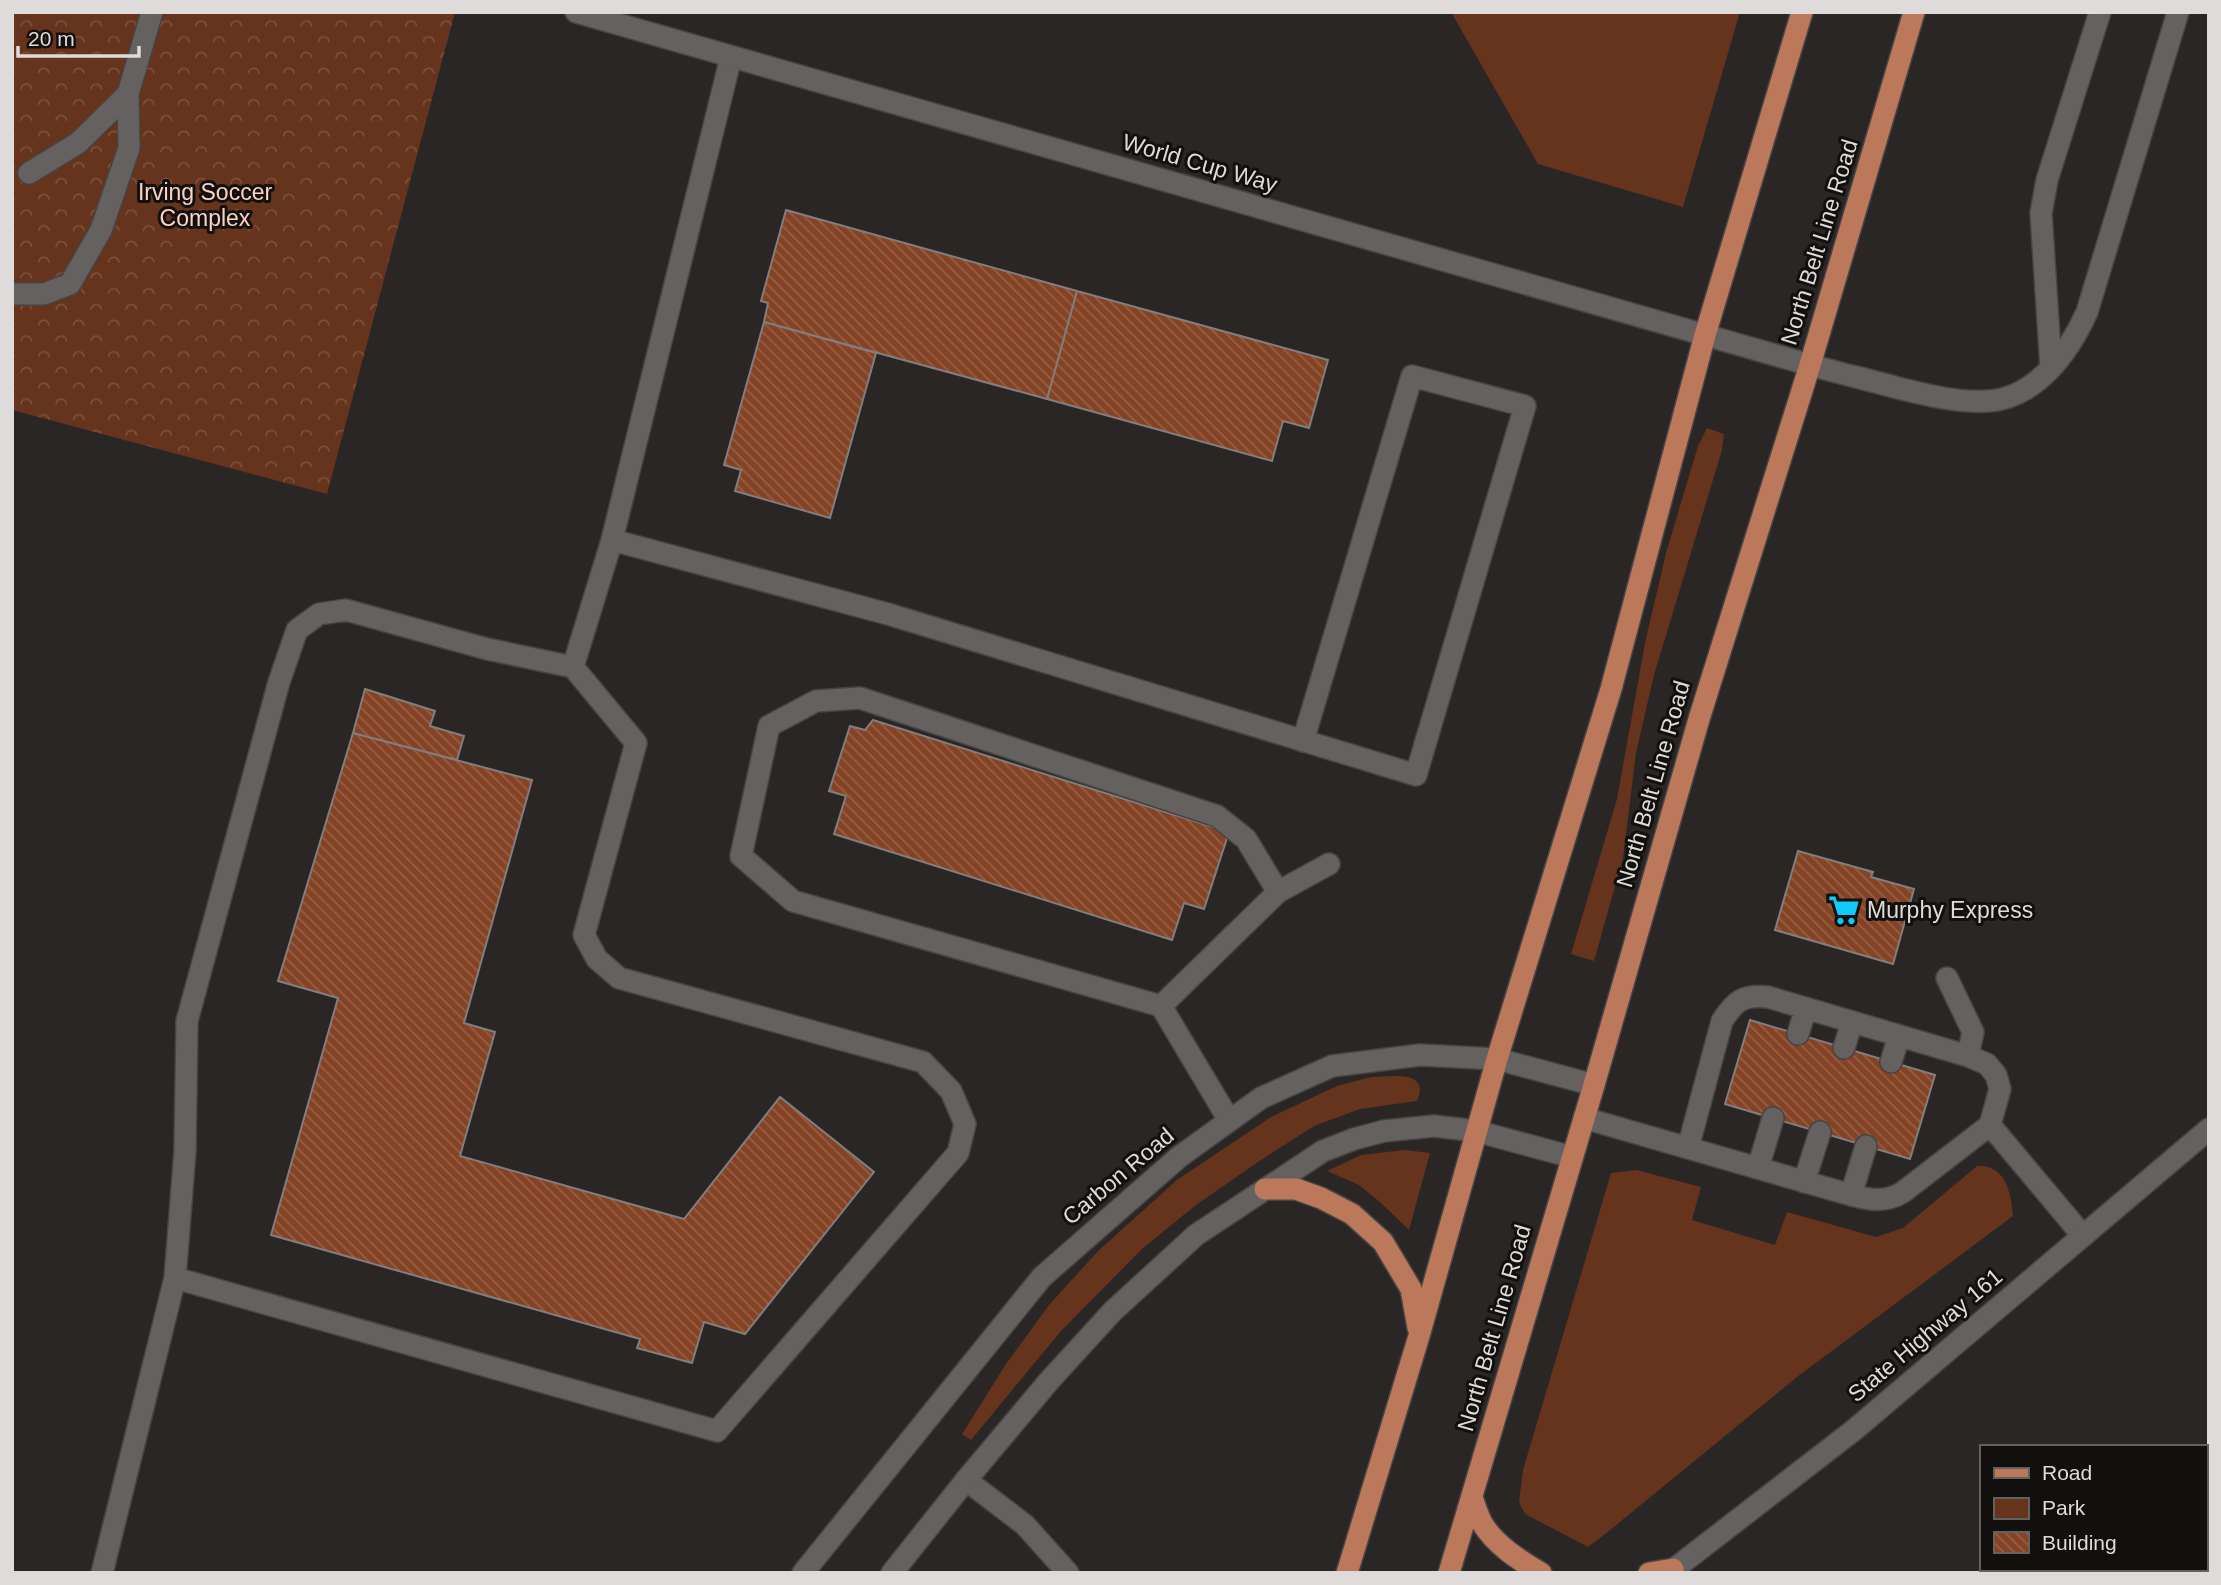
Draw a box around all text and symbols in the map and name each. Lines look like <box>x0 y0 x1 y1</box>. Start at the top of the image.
scale bar <box>18 14 138 58</box>
text: 20 m <box>28 27 75 50</box>
street label: World Cup Way <box>1120 128 1281 198</box>
street label: North Belt Line Road <box>1775 136 1863 348</box>
park label: Irving Soccer Complex <box>138 179 272 231</box>
street label: North Belt Line Road <box>1611 678 1695 890</box>
supermarket icon: Murphy Express <box>1827 893 1861 927</box>
place label: Murphy Express <box>1867 897 2033 923</box>
street label: Carbon Road <box>1057 1122 1179 1230</box>
street label: North Belt Line Road <box>1452 1222 1536 1434</box>
street label: State Highway 161 <box>1843 1263 2007 1407</box>
legend <box>1980 1445 2207 1571</box>
text: Road <box>2042 1461 2092 1484</box>
text: Park <box>2042 1496 2086 1519</box>
text: Building <box>2042 1531 2117 1554</box>

